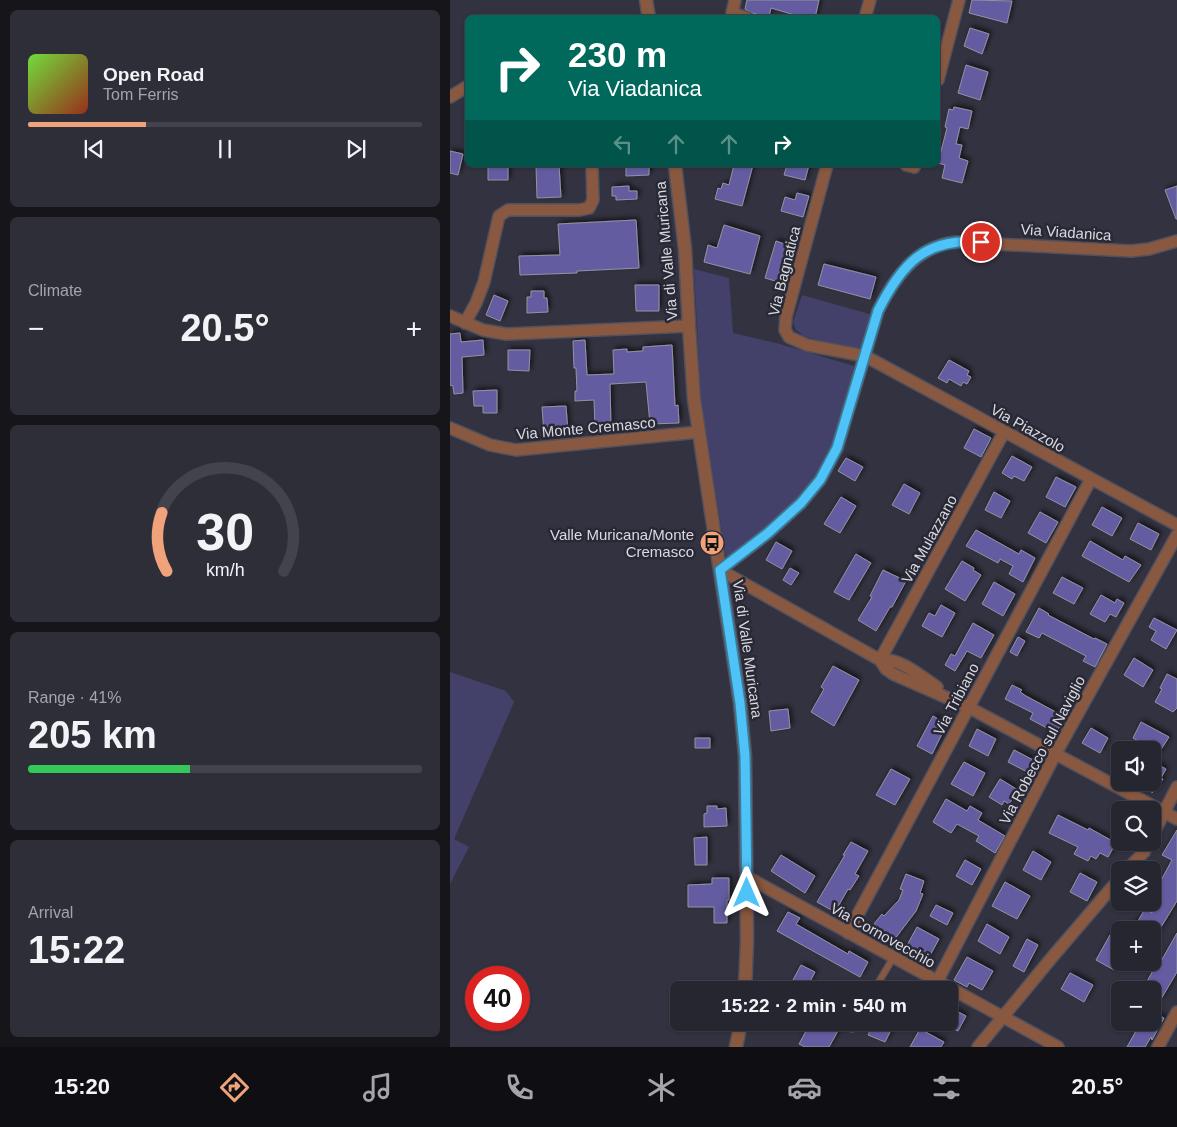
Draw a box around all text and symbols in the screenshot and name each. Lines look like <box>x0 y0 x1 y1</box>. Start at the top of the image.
icon: right <box>485 35 550 100</box>
text: 230 m <box>568 35 667 74</box>
text: Open Road <box>103 64 204 85</box>
text: Via Viadanica <box>568 76 702 101</box>
text: Tom Ferris <box>103 86 179 103</box>
icon: left <box>609 130 637 158</box>
icon: ahead <box>662 130 690 158</box>
icon: ahead <box>715 130 743 158</box>
icon: right <box>768 130 796 158</box>
icon: previous <box>80 135 108 163</box>
icon: pause <box>211 135 239 163</box>
icon: next <box>342 135 370 163</box>
street label: Via di Valle Muricana <box>651 180 681 321</box>
street label: Via Viadanica <box>1020 220 1113 244</box>
pin <box>960 221 1002 263</box>
street label: Via Bagnatica <box>765 224 804 318</box>
icon: arrive <box>967 228 995 256</box>
text: Climate <box>28 282 82 299</box>
text: 20.5° <box>180 307 270 349</box>
text: − <box>28 313 44 344</box>
text: + <box>406 313 422 344</box>
street label: Via Piazzolo <box>988 401 1068 455</box>
street label: Via Monte Cremasco <box>516 413 656 443</box>
street label: Via Mulazzano <box>898 492 960 586</box>
text: 30 <box>196 503 254 561</box>
place label: Valle Muricana/Monte Cremasco <box>550 526 694 560</box>
bus stop icon: Valle Muricana/Monte Cremasco <box>699 530 725 556</box>
text: km/h <box>206 560 244 580</box>
street label: Via di Valle Muricana <box>730 579 766 720</box>
street label: Via Tribiano <box>930 660 982 738</box>
street label: Via Robecco sul Naviglio <box>996 673 1088 827</box>
text: Range · 41% <box>28 689 121 706</box>
text: 205 km <box>28 714 157 756</box>
map controls <box>1111 741 1161 1031</box>
button: sound <box>1111 741 1161 791</box>
button: search <box>1111 801 1161 851</box>
button: layers <box>1111 861 1161 911</box>
position arrow <box>720 866 772 918</box>
street label: Via Cornovecchio <box>828 899 938 971</box>
text: Arrival <box>28 904 73 921</box>
button: + <box>1111 921 1161 971</box>
text: 15:22 <box>28 929 125 971</box>
speed limit sign: 40 <box>465 966 530 1031</box>
button: − <box>1111 981 1161 1031</box>
text: 15:22 · 2 min · 540 m <box>721 995 907 1016</box>
icon: directions <box>217 1070 252 1105</box>
icon: music <box>360 1070 395 1105</box>
icon: phone <box>502 1070 537 1105</box>
icon: climate <box>644 1070 679 1105</box>
icon: car <box>787 1070 822 1105</box>
icon: filters <box>929 1070 964 1105</box>
text: 15:20 <box>54 1074 110 1099</box>
text: 20.5° <box>1072 1074 1123 1099</box>

